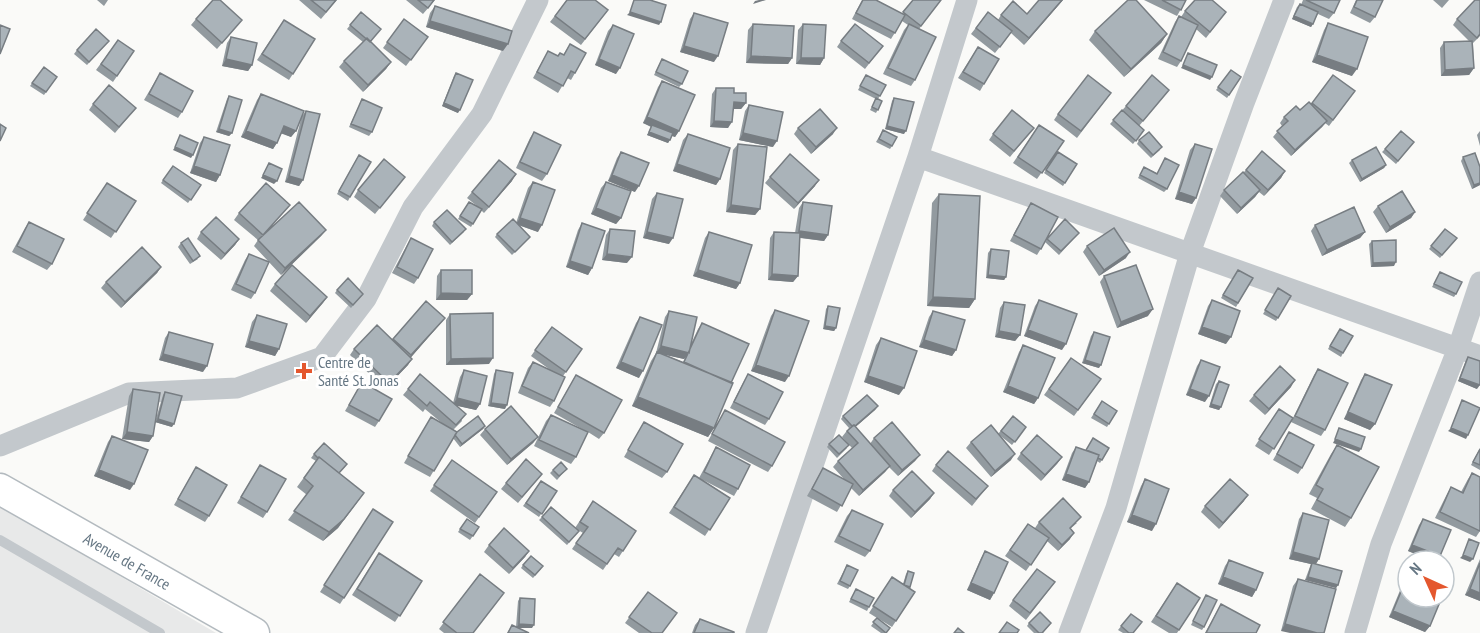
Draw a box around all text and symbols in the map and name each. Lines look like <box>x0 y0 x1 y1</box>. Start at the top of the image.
place label: Centre de Santé St. Jonas <box>318 352 399 390</box>
marker: Centre de Santé St. Jonas <box>295 362 313 380</box>
street label: Avenue de France <box>80 528 174 594</box>
north arrow <box>1396 549 1456 609</box>
text: N <box>1405 558 1426 579</box>

